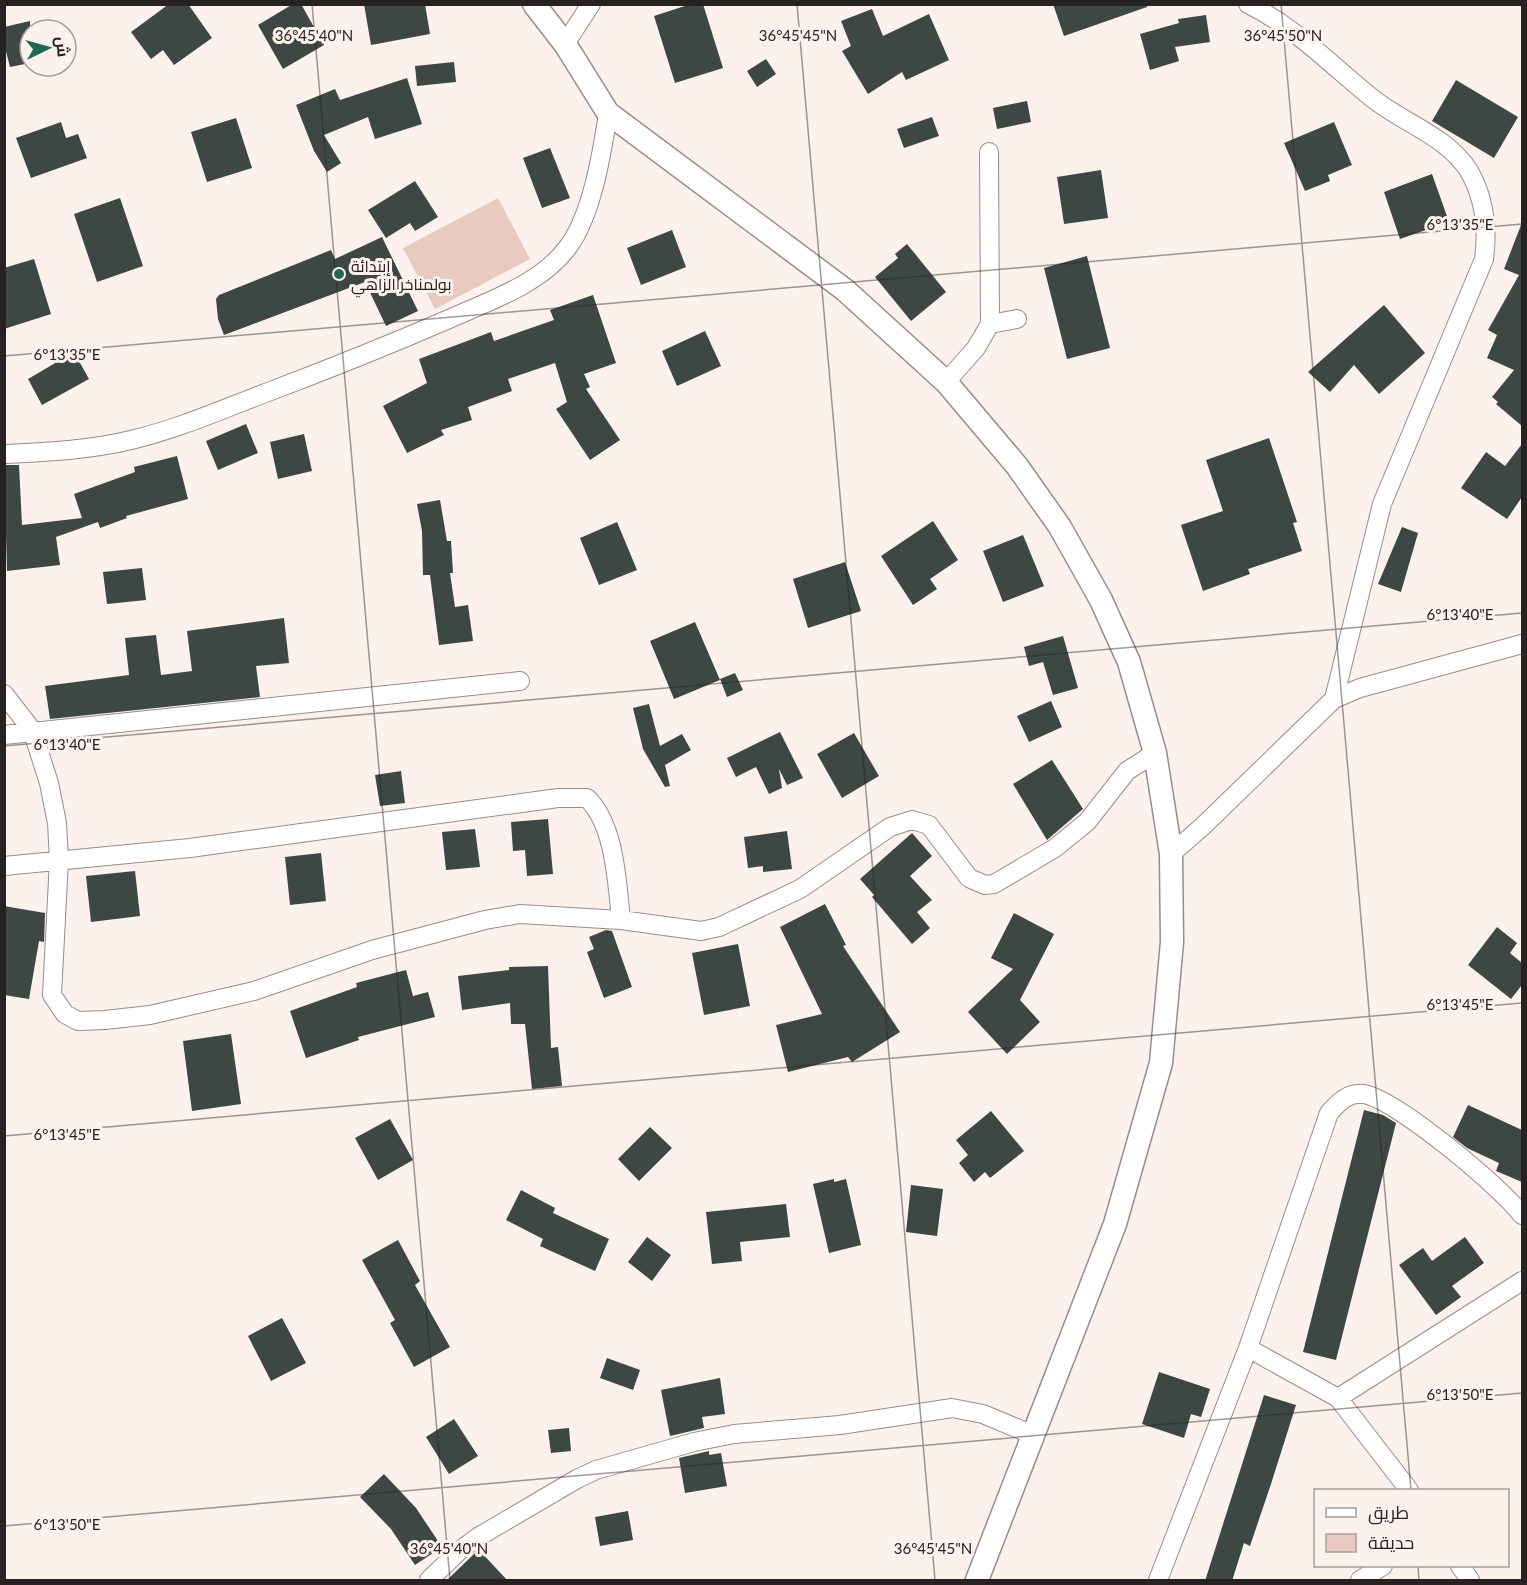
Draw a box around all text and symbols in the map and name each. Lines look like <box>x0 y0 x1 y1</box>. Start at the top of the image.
north arrow <box>18 18 78 78</box>
text: 36°45'40"N <box>275 26 353 44</box>
text: 36°45'45"N <box>759 26 837 44</box>
text: 36°45'50"N <box>1244 26 1322 44</box>
text: ش <box>52 36 74 58</box>
text: 6°13'35"E <box>1427 215 1494 233</box>
place label: إبتدائة بولمناخر الزاهي <box>351 256 452 298</box>
marker: إبتدائة بولمناخر الزاهي <box>332 267 346 281</box>
text: 6°13'35"E <box>34 345 101 363</box>
text: 6°13'40"E <box>1427 605 1494 623</box>
text: 6°13'40"E <box>34 735 101 753</box>
text: 6°13'45"E <box>1427 995 1494 1013</box>
text: 6°13'45"E <box>34 1125 101 1143</box>
text: 6°13'50"E <box>1427 1385 1494 1403</box>
legend <box>1314 1489 1509 1567</box>
text: طريق <box>1368 1501 1409 1525</box>
text: 6°13'50"E <box>34 1515 101 1533</box>
text: حديقة <box>1368 1531 1414 1553</box>
text: 36°45'40"N <box>410 1539 488 1557</box>
text: 36°45'45"N <box>894 1539 972 1557</box>

